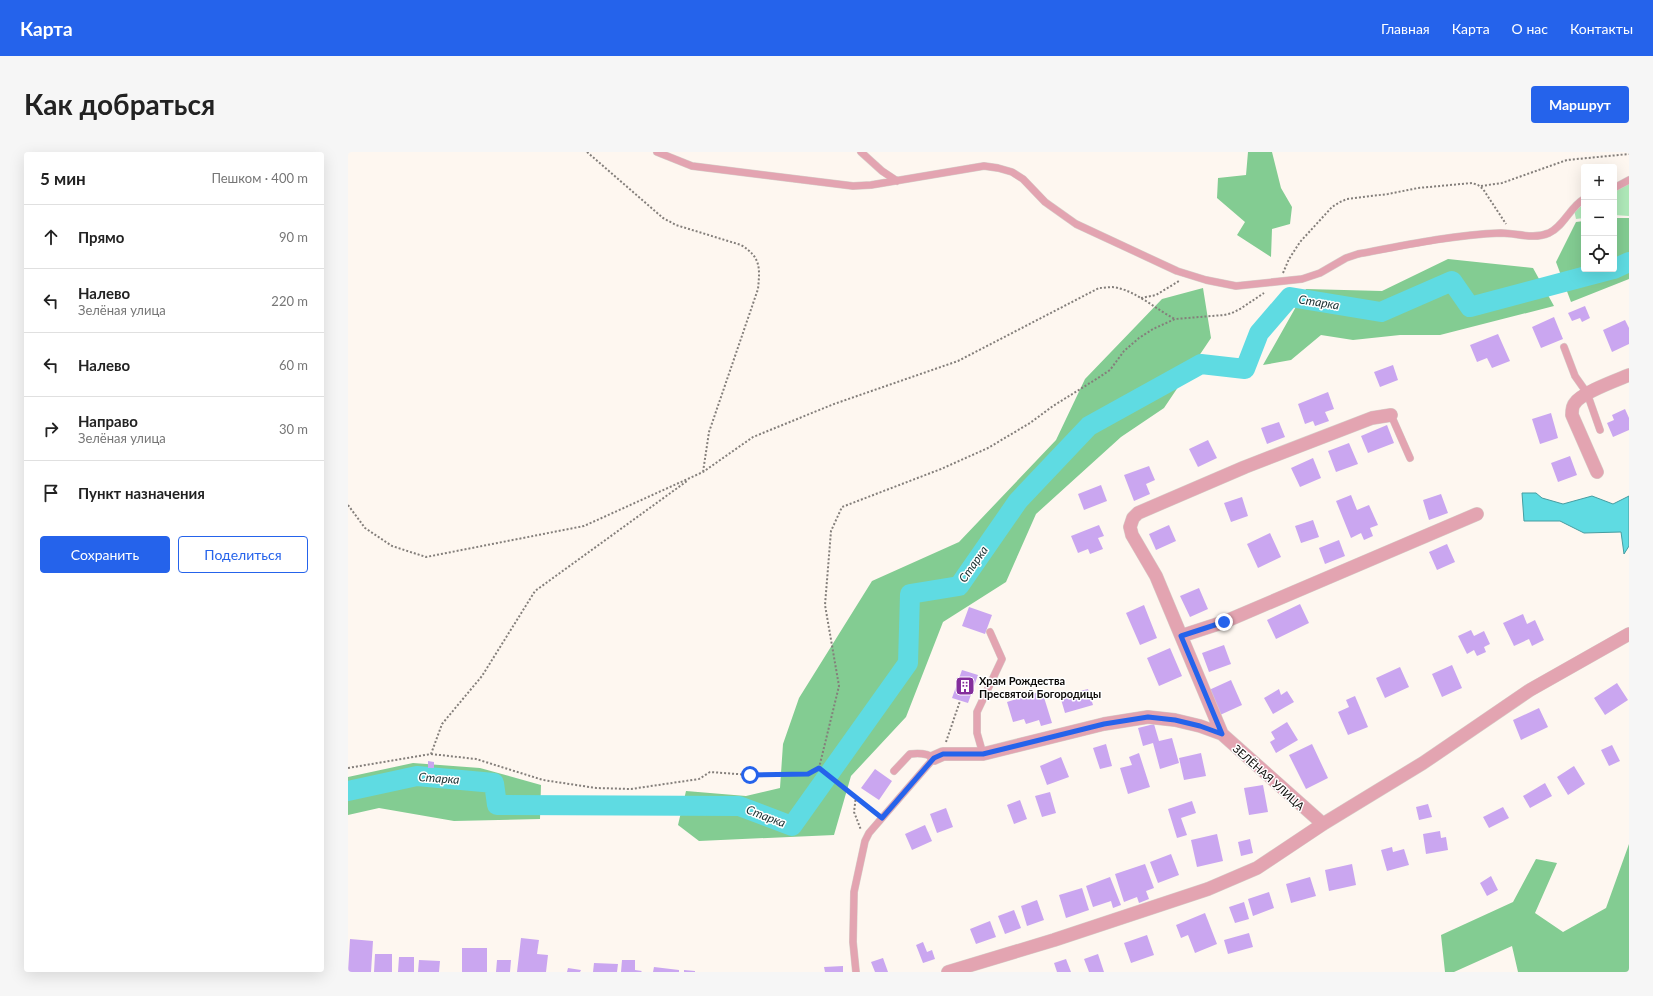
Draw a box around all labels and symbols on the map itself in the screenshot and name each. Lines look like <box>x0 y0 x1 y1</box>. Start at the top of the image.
water label: Старка <box>1298 291 1340 313</box>
water label: Старка <box>955 543 991 585</box>
route end <box>1215 613 1233 631</box>
place label: Храм Рождества Пресвятой Богородицы <box>979 674 1101 700</box>
building icon: Храм Рождества Пресвятой Богородицы <box>954 675 976 697</box>
street label: ЗЕЛЁНАЯ УЛИЦА <box>1231 742 1308 813</box>
route start <box>741 766 759 784</box>
water label: Старка <box>418 769 460 787</box>
water label: Старка <box>744 802 788 830</box>

